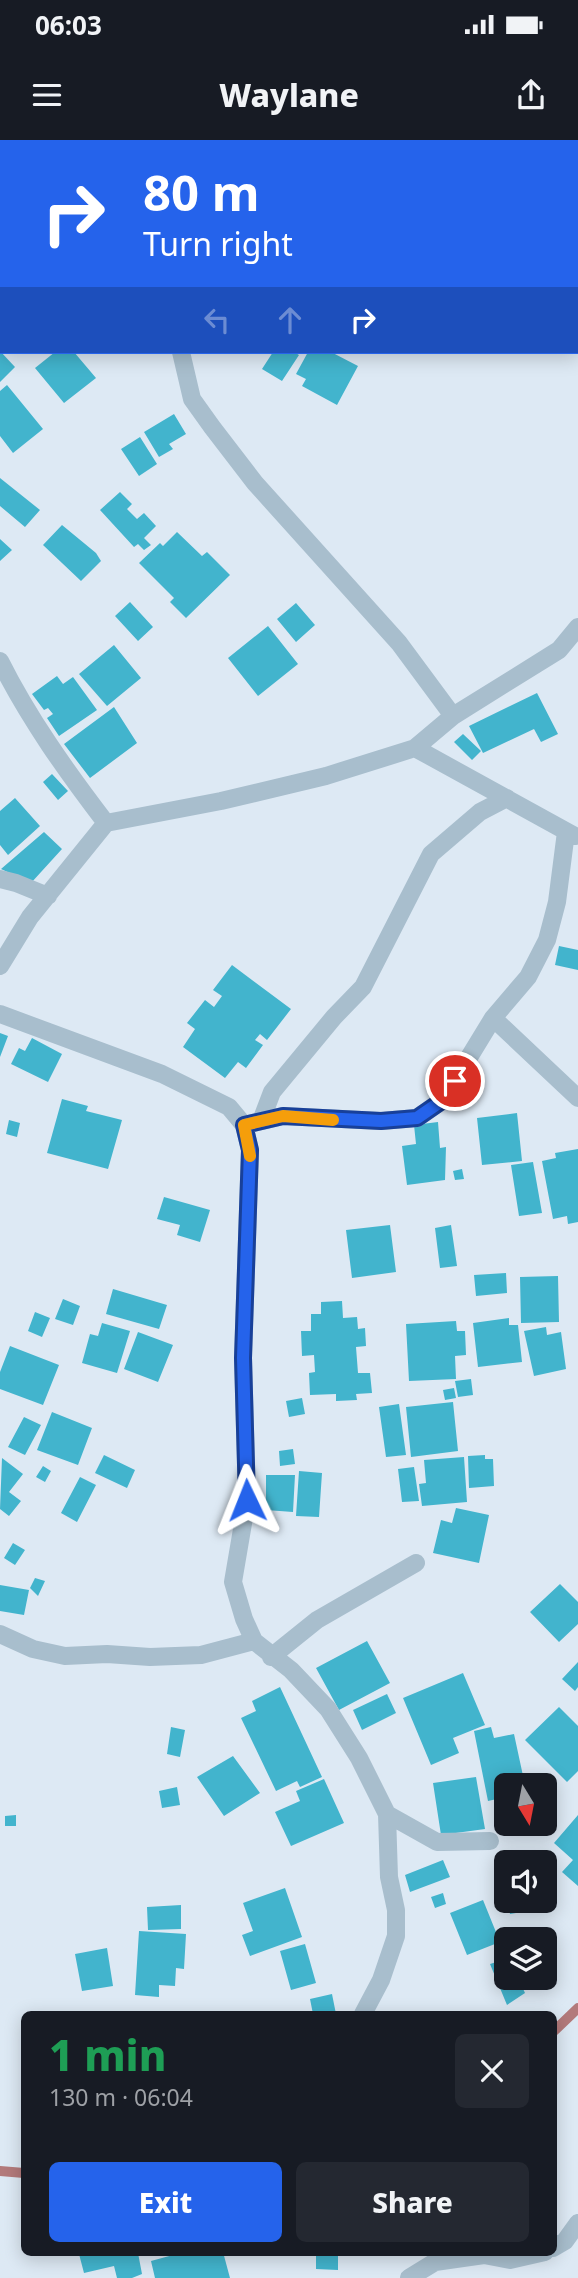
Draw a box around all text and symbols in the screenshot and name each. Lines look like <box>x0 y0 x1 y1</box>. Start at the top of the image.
text: 06:03 <box>35 7 102 43</box>
text: Waylane <box>219 73 359 116</box>
icon: menu <box>28 76 66 114</box>
icon: share <box>512 76 550 114</box>
text: 80 m <box>143 159 260 225</box>
icon: right <box>28 168 119 259</box>
text: Turn right <box>143 222 293 265</box>
icon: left <box>198 301 236 339</box>
icon: ahead <box>271 301 309 339</box>
icon: right <box>344 301 382 339</box>
pin <box>425 1051 485 1111</box>
icon: arrive <box>436 1062 474 1100</box>
position arrow <box>210 1463 284 1537</box>
north arrow <box>494 1773 556 1836</box>
map controls <box>494 1773 557 1990</box>
button: sound <box>494 1850 557 1913</box>
button: layers <box>494 1927 557 1990</box>
text: 1 min <box>49 2026 166 2083</box>
button: close <box>455 2034 529 2108</box>
text: 130 m · 06:04 <box>49 2081 193 2113</box>
button: Exit <box>49 2162 282 2242</box>
button: Share <box>296 2162 529 2242</box>

